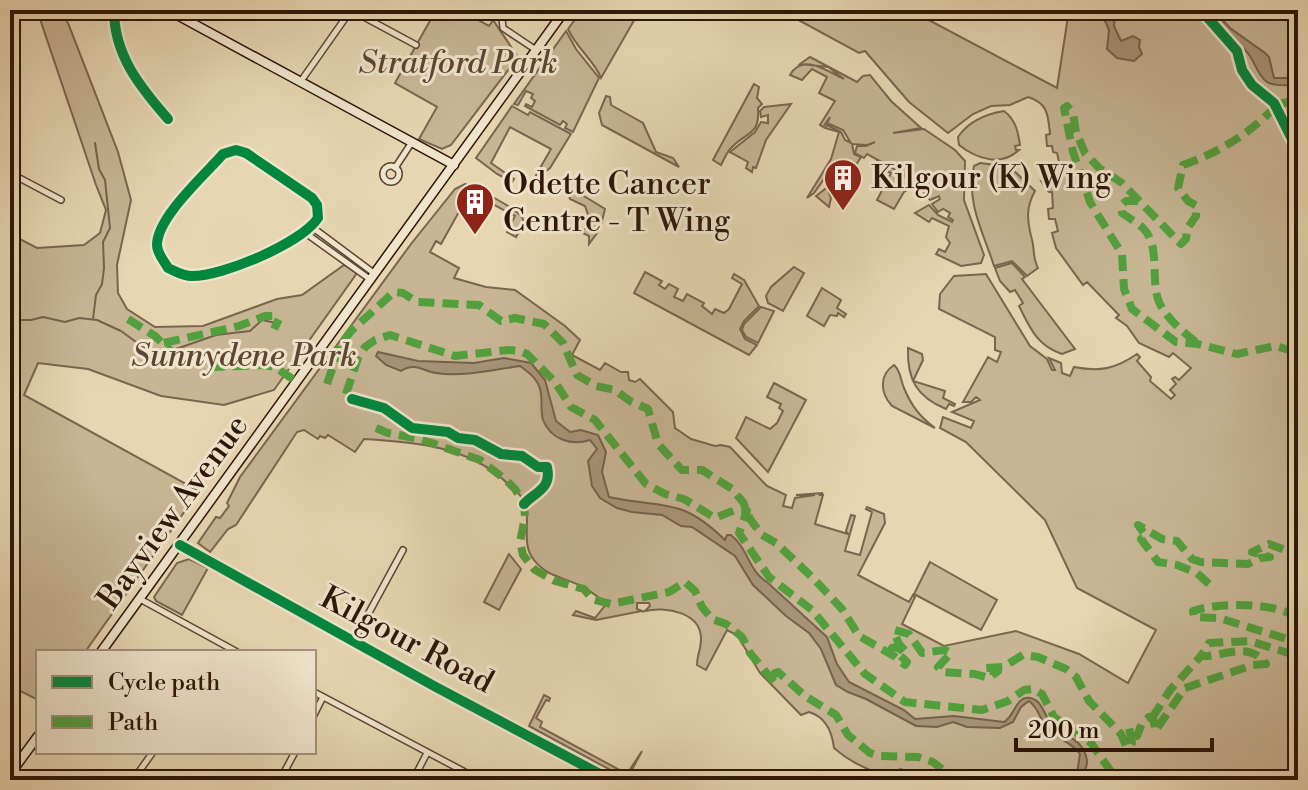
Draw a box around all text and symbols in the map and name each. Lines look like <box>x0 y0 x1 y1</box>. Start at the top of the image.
park label: Stratford Park <box>359 43 557 83</box>
building icon: Kilgour (K) Wing <box>822 157 864 212</box>
place label: Kilgour (K) Wing <box>871 158 1112 198</box>
place label: Odette Cancer Centre - T Wing <box>503 164 731 241</box>
building icon: Odette Cancer Centre - T Wing <box>454 181 496 236</box>
park label: Sunnydene Park <box>131 336 357 376</box>
street label: Bayview Avenue <box>88 407 257 618</box>
street label: Kilgour Road <box>313 578 501 702</box>
legend <box>36 650 316 754</box>
text: Cycle path <box>108 668 220 698</box>
scale bar <box>1016 702 1212 752</box>
text: Path <box>108 708 158 738</box>
text: 200 m <box>1028 716 1099 746</box>

